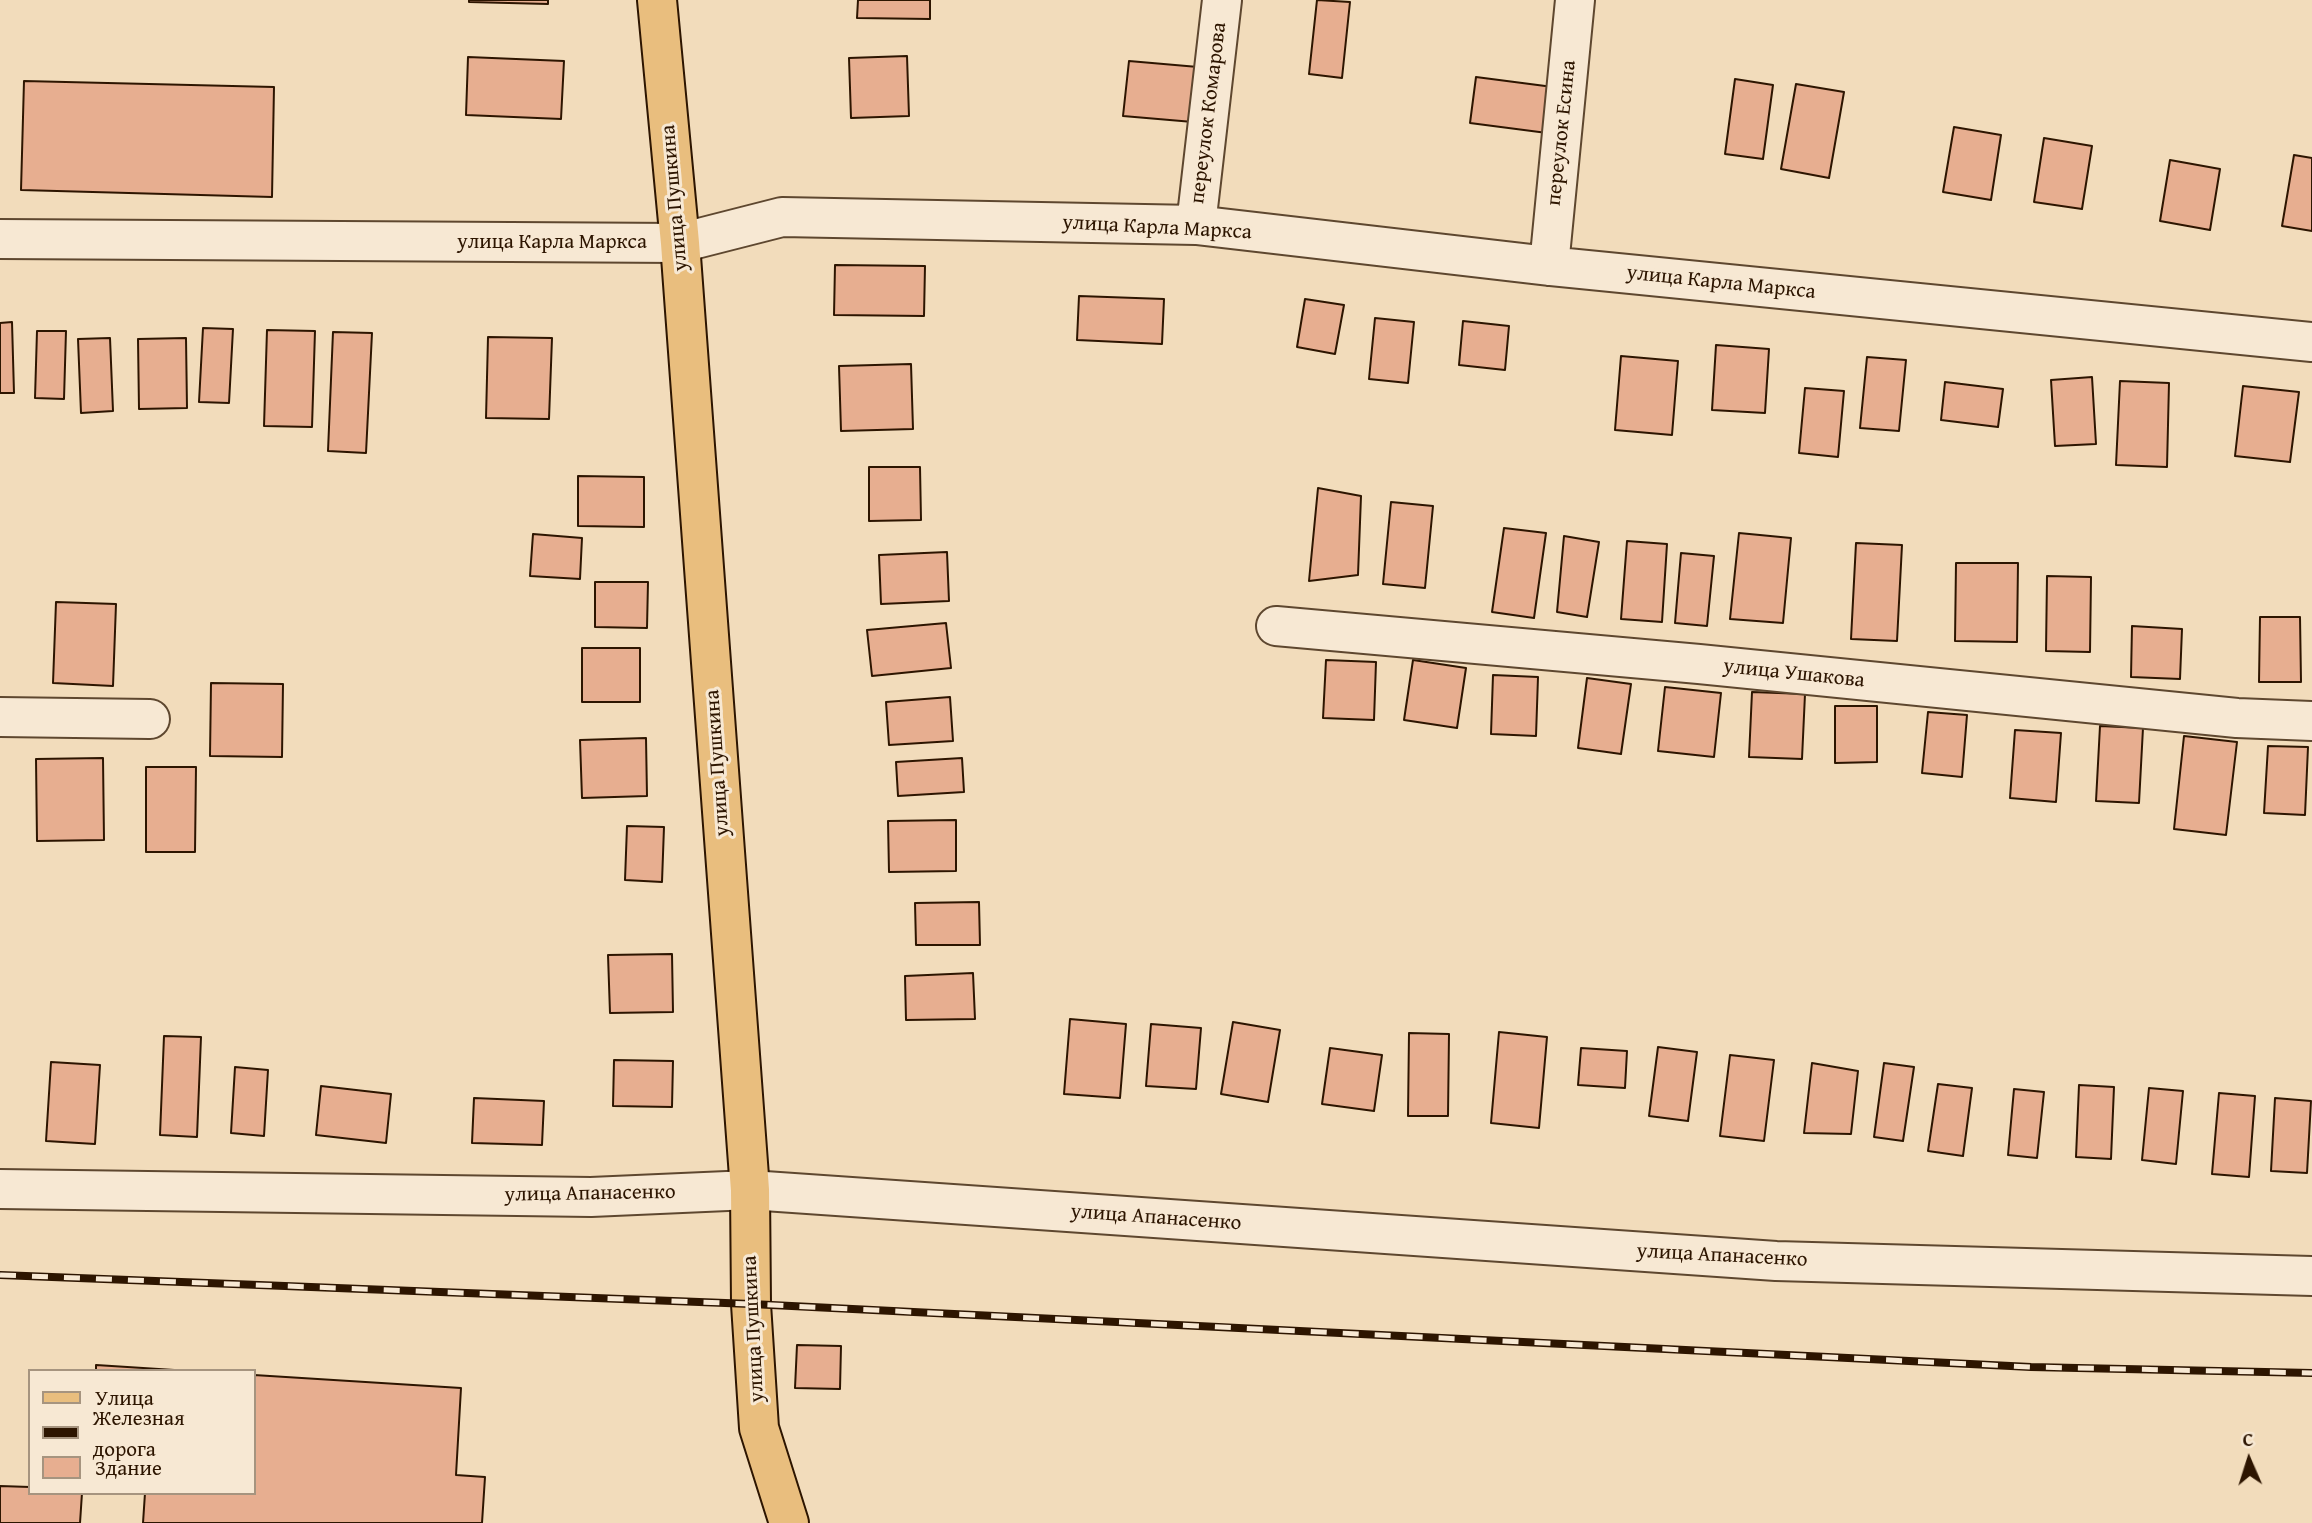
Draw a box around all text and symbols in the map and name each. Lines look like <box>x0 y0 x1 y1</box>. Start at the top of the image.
street label: переулок Комарова <box>1185 21 1233 205</box>
street label: переулок Есина <box>1542 59 1582 207</box>
street label: улица Пушкина <box>656 124 694 272</box>
street label: улица Карла Маркса <box>1062 210 1252 246</box>
street label: улица Карла Маркса <box>457 230 647 256</box>
street label: улица Карла Маркса <box>1625 261 1817 305</box>
street label: улица Ушакова <box>1722 654 1866 694</box>
street label: улица Пушкина <box>700 689 736 837</box>
street label: улица Апанасенко <box>504 1180 676 1208</box>
street label: улица Апанасенко <box>1070 1199 1242 1237</box>
street label: улица Апанасенко <box>1636 1239 1808 1273</box>
street label: улица Пушкина <box>738 1255 770 1403</box>
legend <box>28 1369 256 1495</box>
text: Улица <box>95 1382 154 1413</box>
text: Железная дорога <box>93 1402 185 1464</box>
north arrow <box>2214 1425 2284 1495</box>
text: С <box>2242 1425 2254 1453</box>
text: Здание <box>95 1452 162 1483</box>

